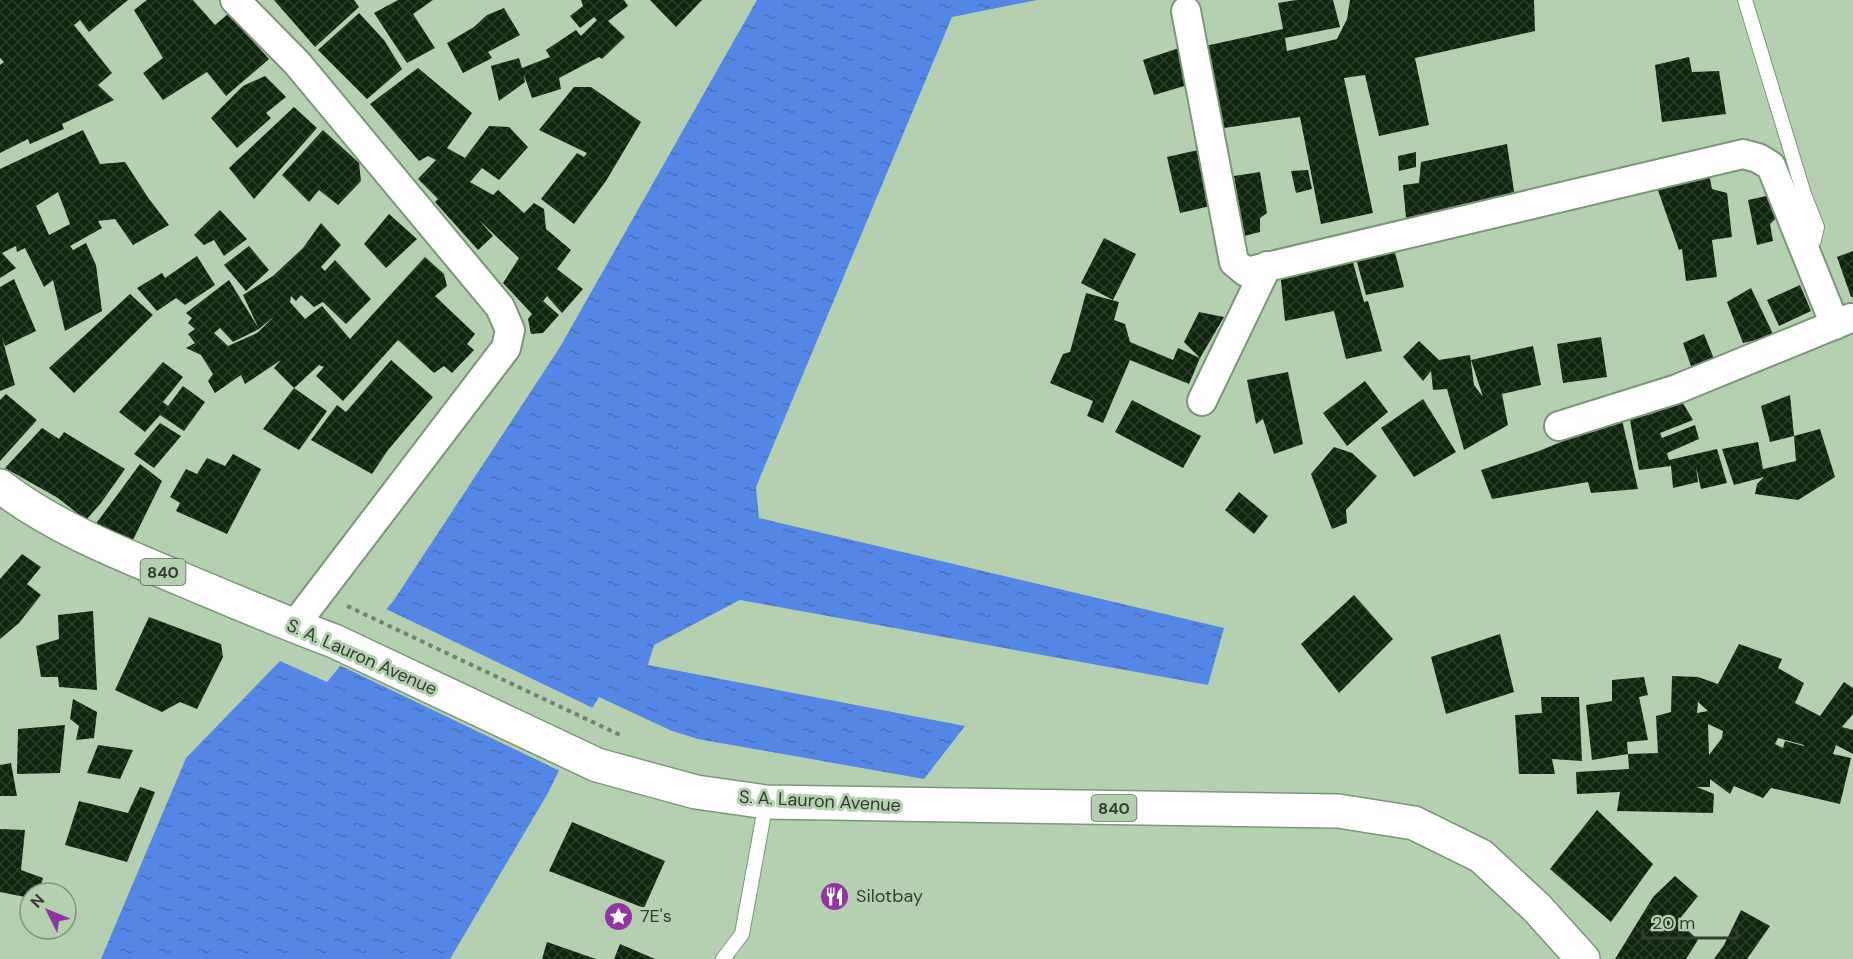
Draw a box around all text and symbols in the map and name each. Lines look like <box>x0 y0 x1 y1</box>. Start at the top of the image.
road number: 840 <box>140 559 186 585</box>
street label: S. A. Lauron Avenue <box>283 613 441 701</box>
street label: S. A. Lauron Avenue <box>738 785 902 817</box>
road number: 840 <box>1092 795 1136 821</box>
restaurant icon: Silotbay <box>819 880 851 912</box>
north arrow <box>18 881 78 941</box>
place label: Silotbay <box>856 884 923 908</box>
text: N <box>26 890 49 913</box>
place icon: 7E's <box>603 900 635 932</box>
scale bar <box>1643 902 1738 940</box>
place label: 7E's <box>640 904 672 928</box>
text: 20 m <box>1652 911 1695 935</box>

